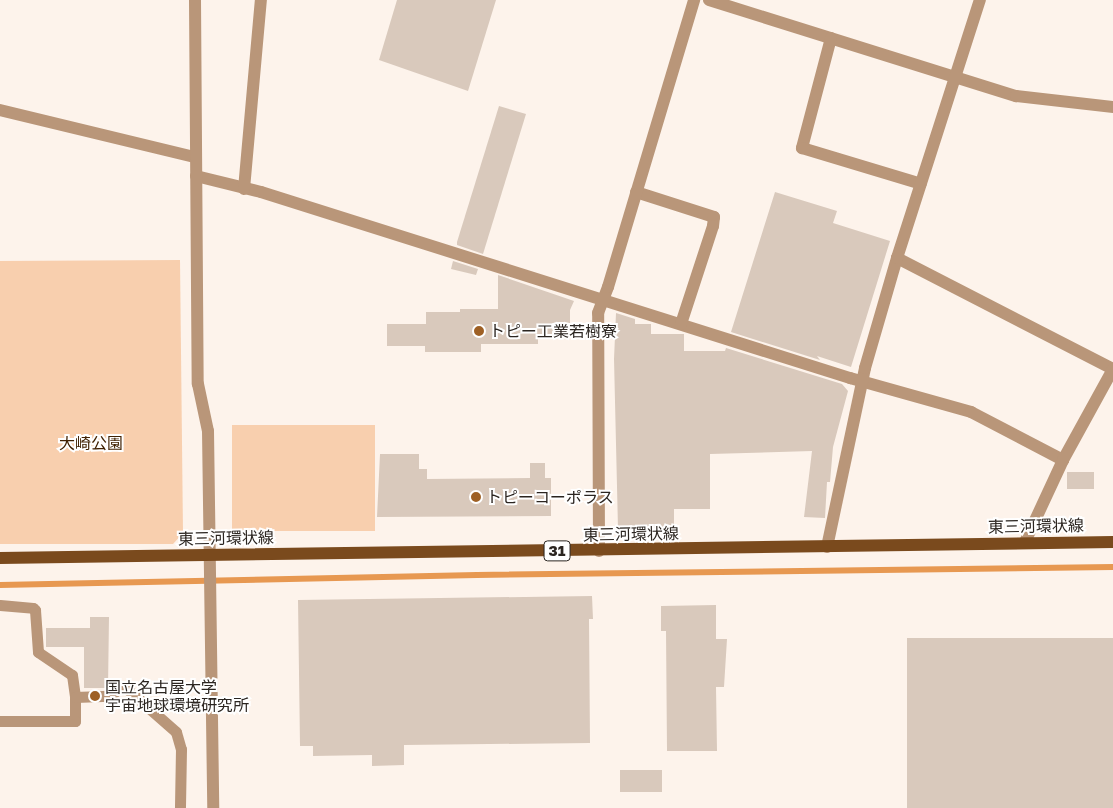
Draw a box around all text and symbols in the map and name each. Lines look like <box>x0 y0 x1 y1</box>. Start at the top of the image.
place label: トピー工業若樹寮 <box>489 321 617 341</box>
marker: トピー工業若樹寮 <box>473 325 485 337</box>
park label: 大崎公園 <box>59 433 123 453</box>
place label: トピーコーポラス <box>486 487 614 507</box>
marker: トピーコーポラス <box>470 491 482 503</box>
street label: 東三河環状線 <box>988 516 1084 536</box>
street label: 東三河環状線 <box>583 524 679 544</box>
street label: 東三河環状線 <box>178 528 274 548</box>
road number: 31 <box>543 538 571 564</box>
place label: 国立名古屋大学 宇宙地球環境研究所 <box>105 677 249 715</box>
marker: 国立名古屋大学 宇宙地球環境研究所 <box>89 690 101 702</box>

